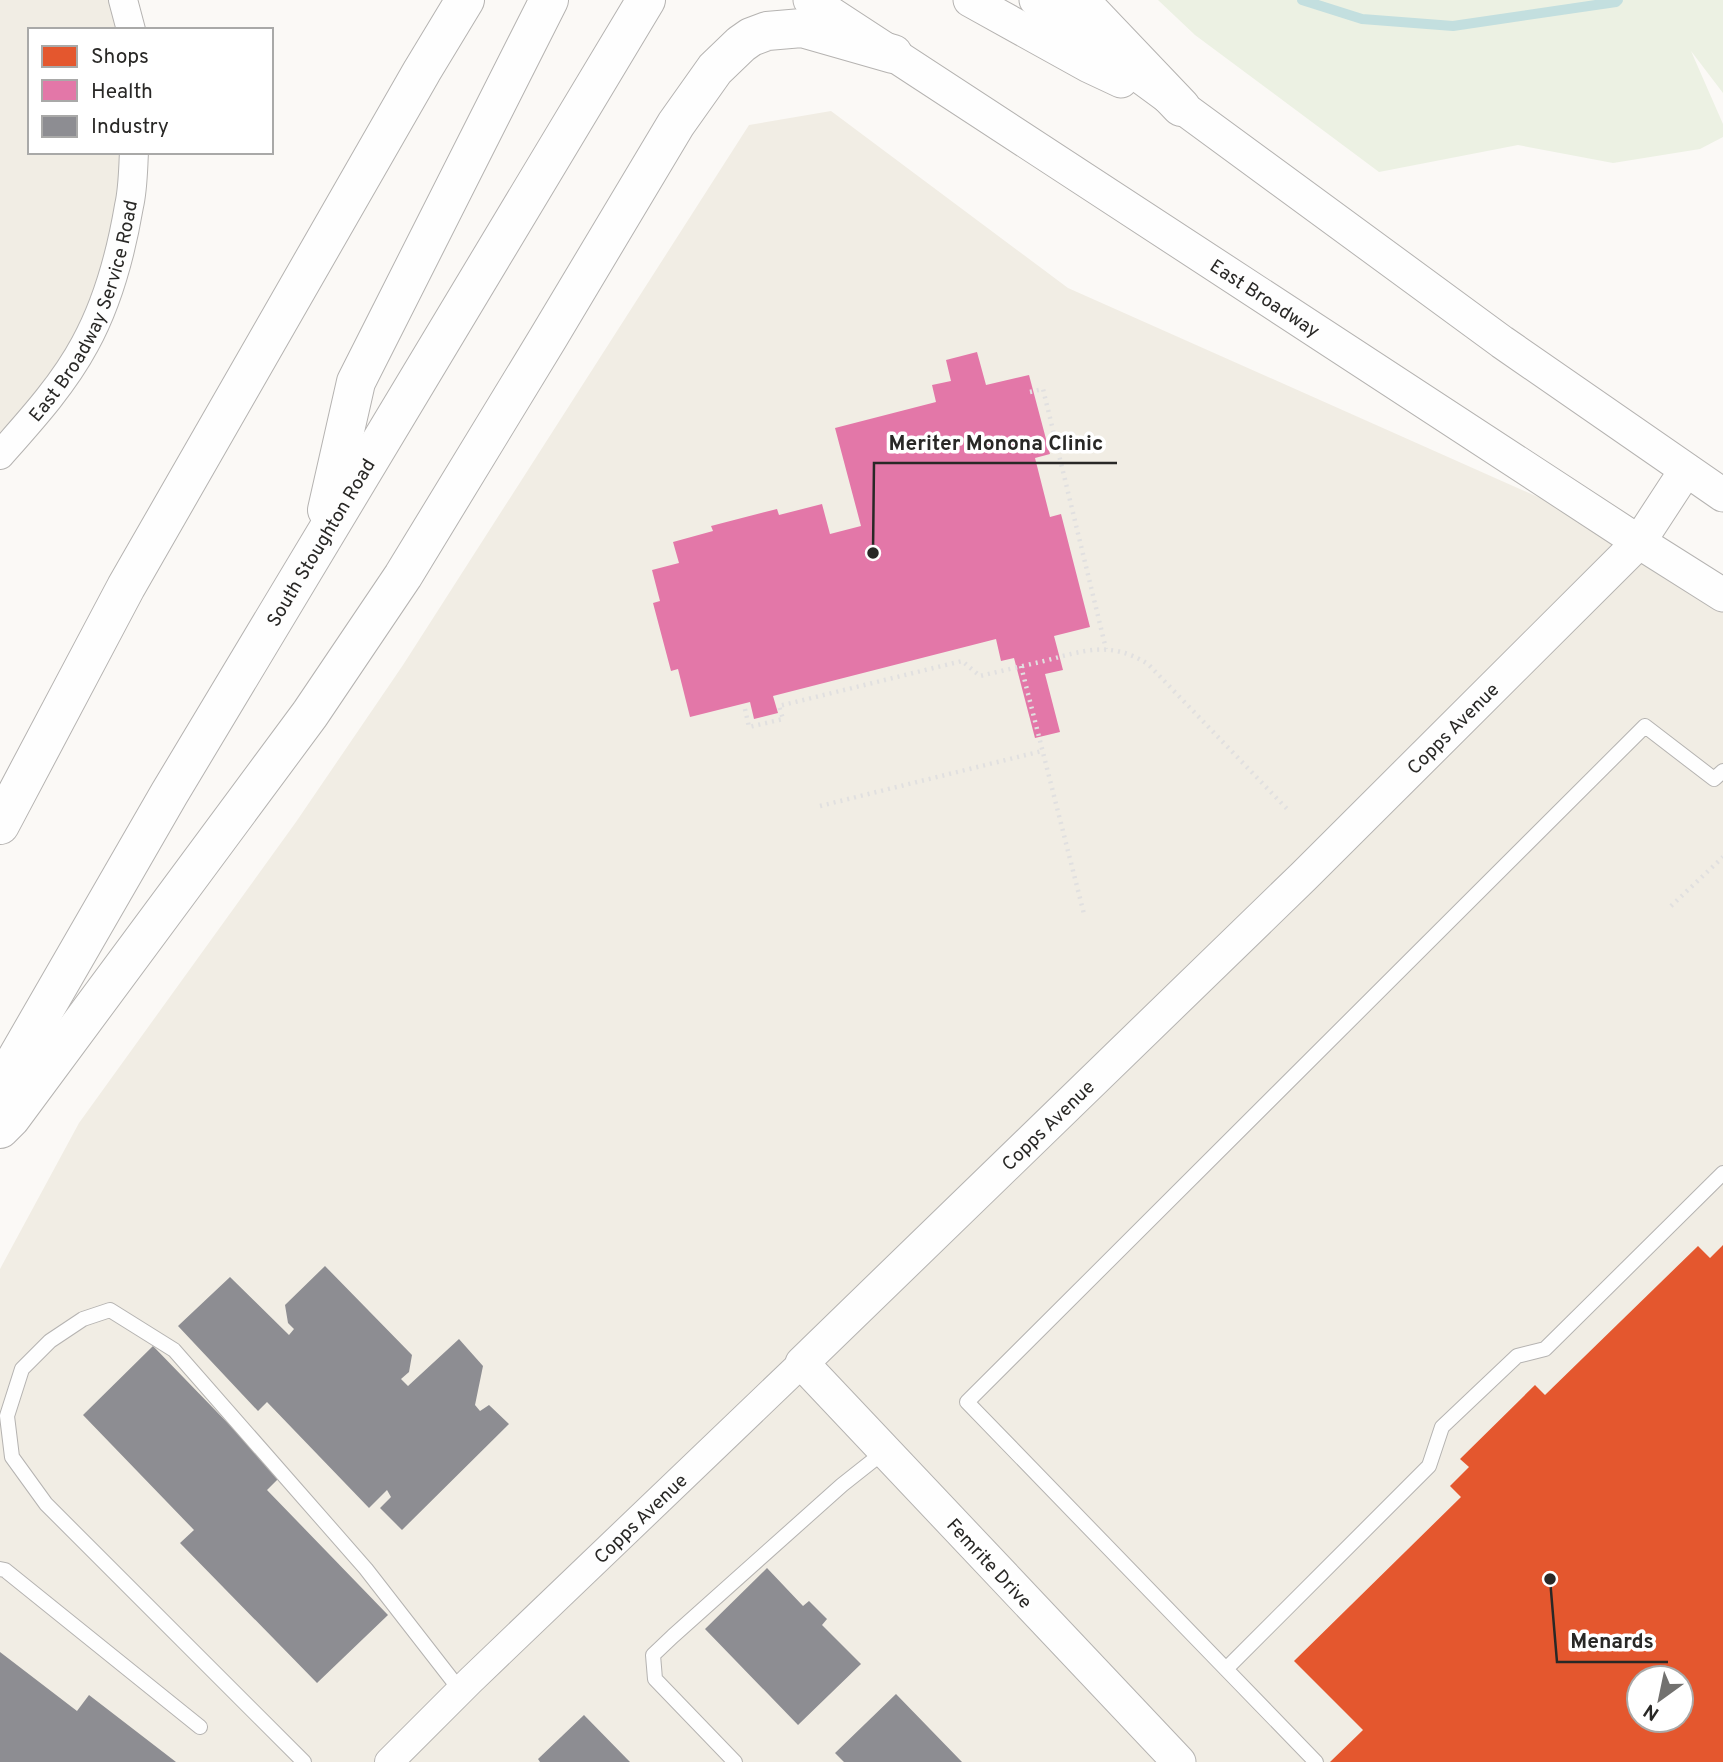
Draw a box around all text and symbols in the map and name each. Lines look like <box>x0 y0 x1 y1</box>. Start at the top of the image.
legend <box>28 28 273 154</box>
text: Shops <box>91 44 149 71</box>
text: Health <box>91 79 153 106</box>
text: Industry <box>91 114 169 141</box>
street label: East Broadway Service Road <box>24 198 144 427</box>
street label: East Broadway <box>1205 255 1324 344</box>
callout: Meriter Monona Clinic <box>874 421 1117 463</box>
text: Meriter Monona Clinic <box>889 431 1103 458</box>
street label: South Stoughton Road <box>262 455 382 632</box>
street label: Copps Avenue <box>1403 678 1505 780</box>
street label: Copps Avenue <box>997 1076 1100 1177</box>
street label: Copps Avenue <box>590 1469 693 1570</box>
street label: Femrite Drive <box>941 1514 1036 1615</box>
callout: Menards <box>1557 1620 1668 1662</box>
text: Menards <box>1570 1629 1654 1656</box>
north arrow <box>1625 1664 1695 1734</box>
text: N <box>1640 1698 1664 1725</box>

